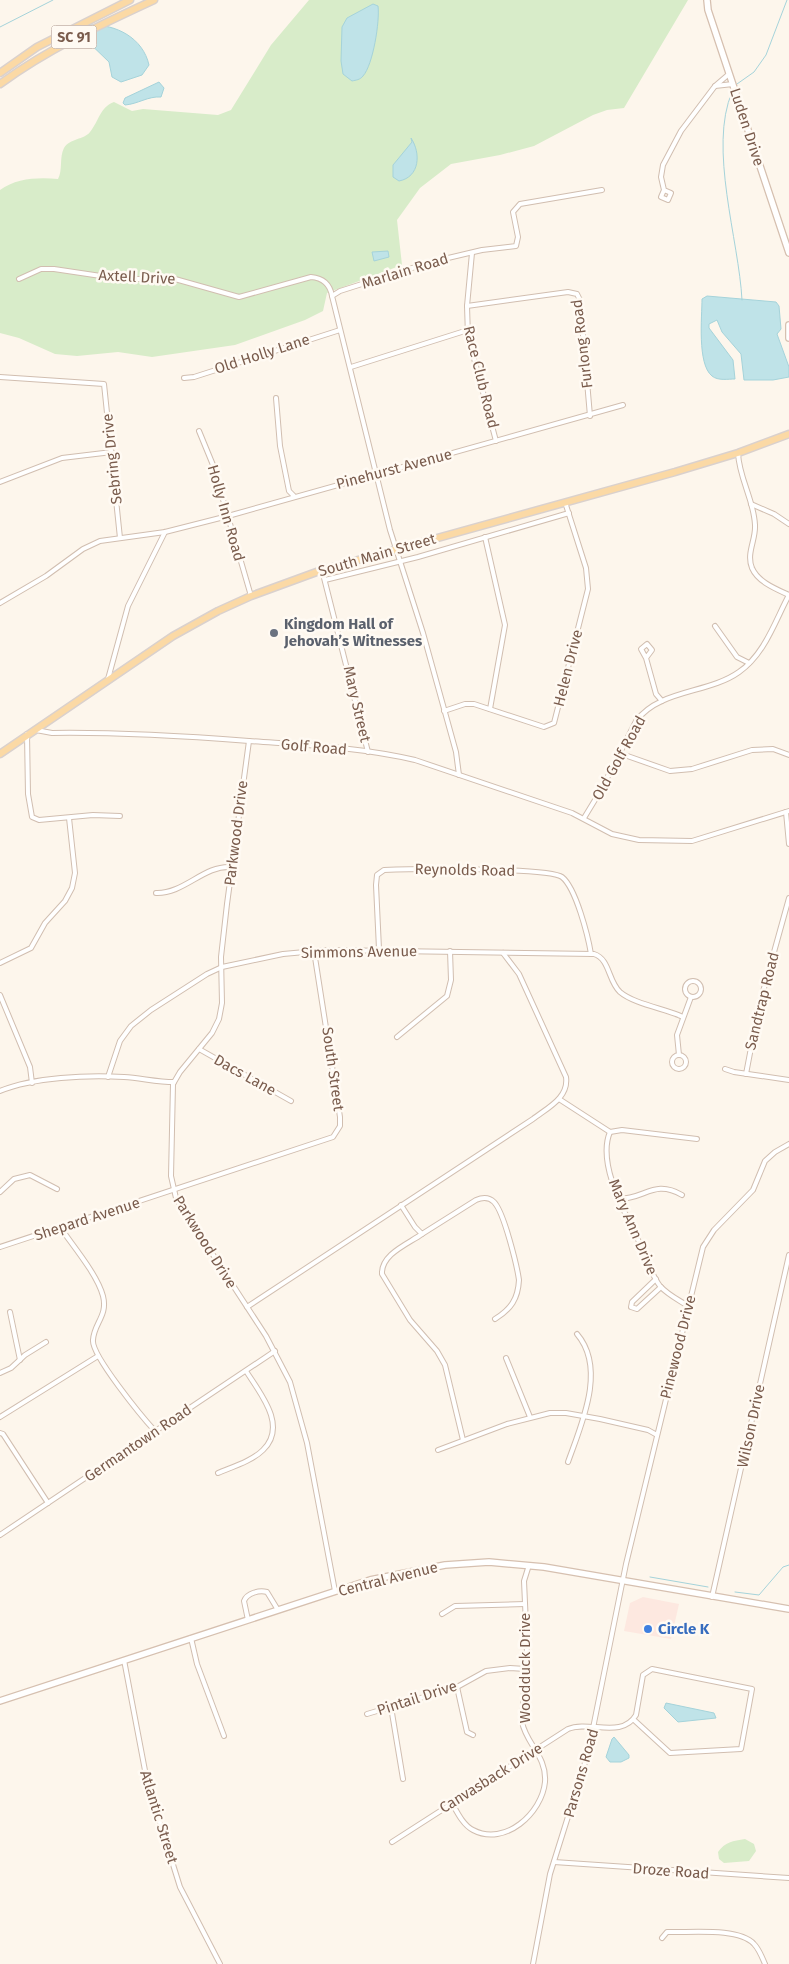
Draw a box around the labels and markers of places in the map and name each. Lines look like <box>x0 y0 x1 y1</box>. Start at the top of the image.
place label: Kingdom Hall of Jehovah’s Witnesses <box>283 615 422 650</box>
marker: Kingdom Hall of Jehovah’s Witnesses <box>268 627 280 639</box>
place label: Circle K <box>658 1620 710 1638</box>
marker: Circle K <box>642 1623 654 1635</box>

